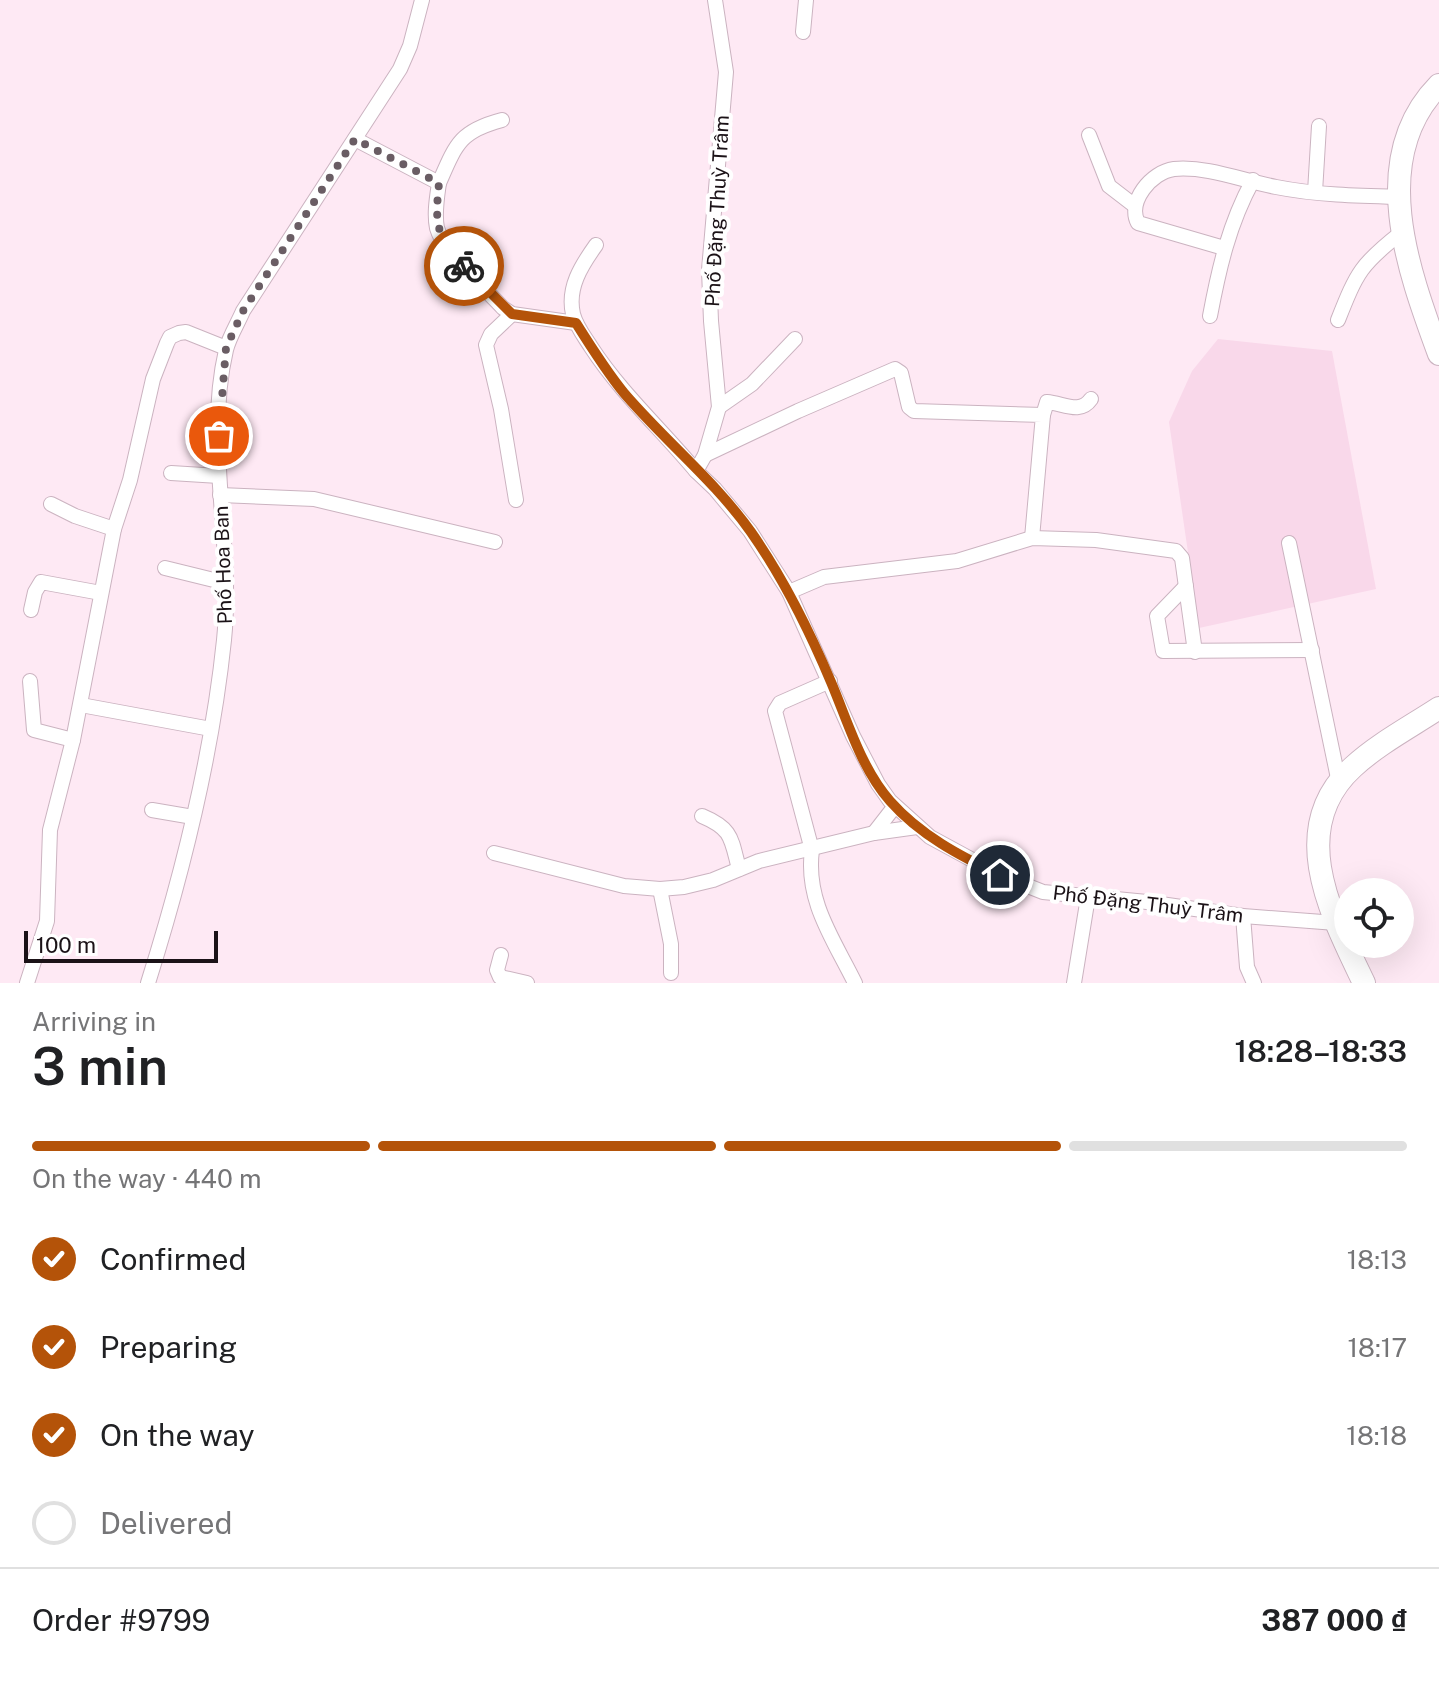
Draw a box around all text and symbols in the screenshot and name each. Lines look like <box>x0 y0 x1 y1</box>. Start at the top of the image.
street label: Phố Đặng Thuỳ Trâm <box>700 115 734 307</box>
courier <box>424 226 504 306</box>
icon: bike <box>442 244 486 288</box>
pin <box>185 402 253 470</box>
icon: bag <box>197 414 241 458</box>
street label: Phố Hoa Ban <box>209 505 237 625</box>
pin <box>966 841 1034 909</box>
icon: home <box>978 853 1022 897</box>
map controls <box>1334 878 1414 958</box>
button: locate <box>1334 878 1414 958</box>
street label: Phố Đặng Thuỳ Trâm <box>1051 880 1245 928</box>
scale bar <box>24 927 218 963</box>
text: 100 m <box>36 932 96 958</box>
text: Arriving in <box>32 1006 156 1037</box>
text: 18:28–18:33 <box>1234 1033 1407 1069</box>
text: 3 min <box>32 1036 168 1097</box>
text: On the way · 440 m <box>32 1163 262 1194</box>
icon: check <box>32 1237 76 1281</box>
text: Confirmed <box>100 1241 246 1277</box>
text: 18:13 <box>1347 1244 1407 1275</box>
icon: check <box>32 1325 76 1369</box>
text: Preparing <box>100 1329 237 1365</box>
text: 18:17 <box>1348 1332 1407 1363</box>
icon: check <box>32 1413 76 1457</box>
text: On the way <box>100 1417 254 1453</box>
text: 18:18 <box>1346 1420 1407 1451</box>
text: Delivered <box>100 1505 232 1541</box>
text: Order #9799 <box>32 1602 210 1638</box>
text: 387 000 ₫ <box>1261 1602 1407 1638</box>

